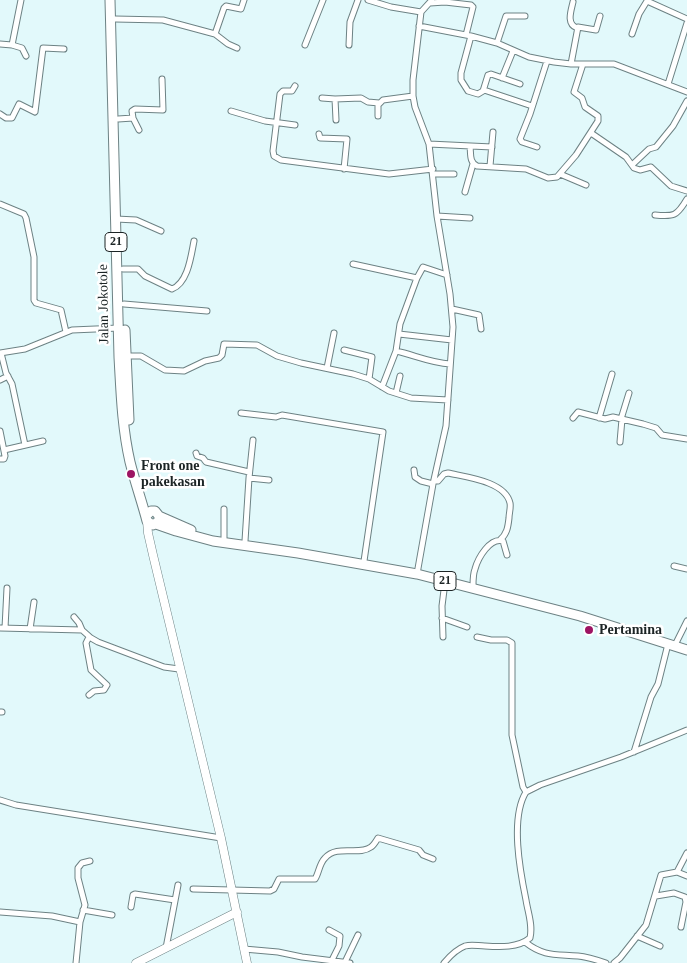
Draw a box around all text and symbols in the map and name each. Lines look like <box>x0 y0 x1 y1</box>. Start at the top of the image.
road number: 21 <box>105 232 127 252</box>
street label: Jalan Jokotole <box>95 264 113 344</box>
place label: Front one pakekasan <box>141 458 205 491</box>
marker: Front one pakekasan <box>125 468 137 480</box>
road number: 21 <box>434 572 456 590</box>
place label: Pertamina <box>599 622 662 638</box>
marker: Pertamina <box>583 624 595 636</box>

